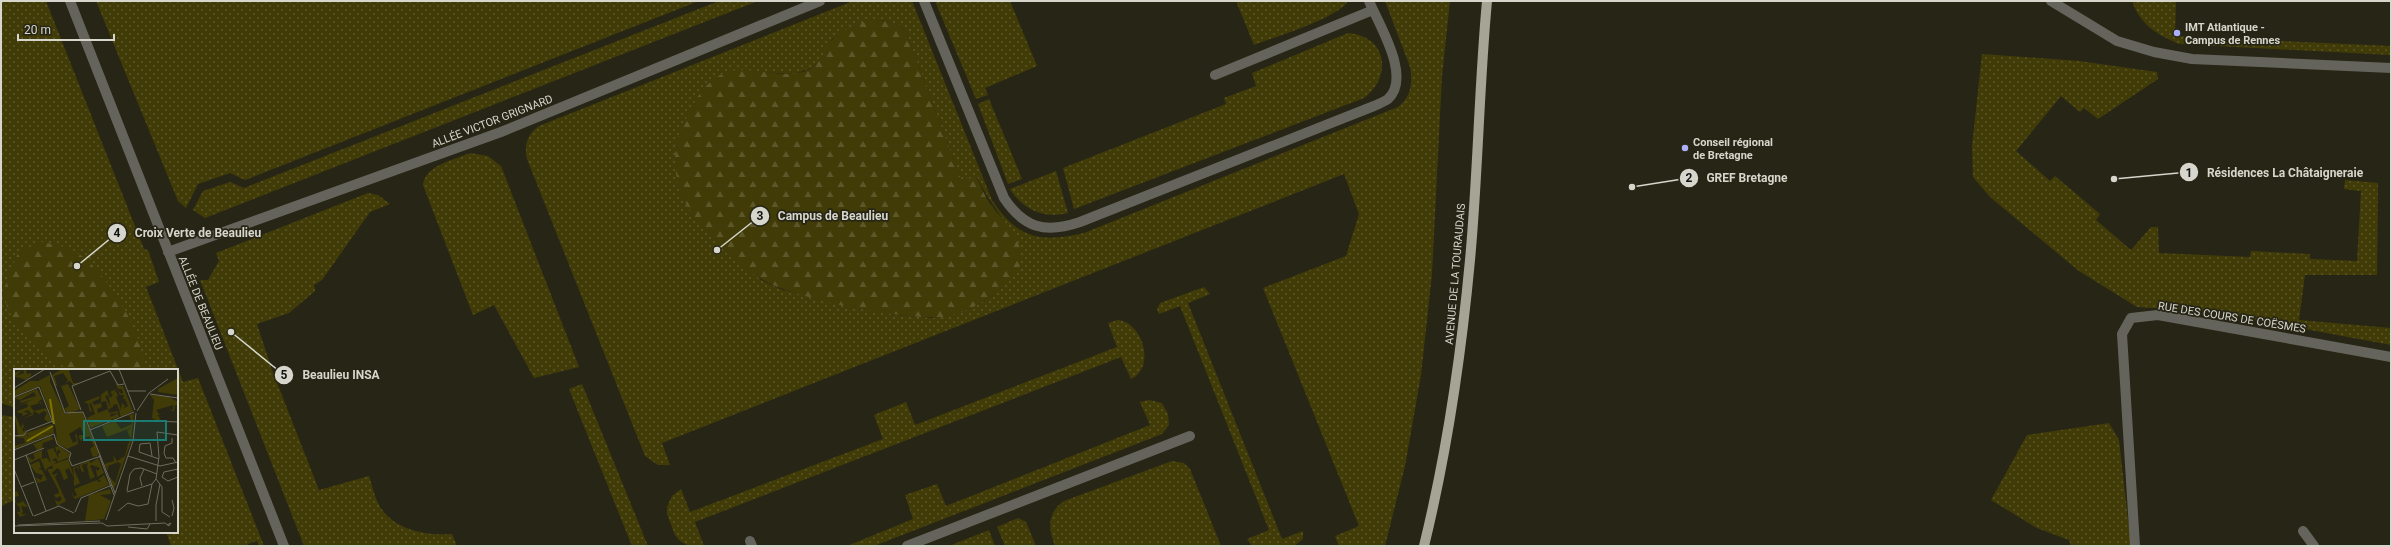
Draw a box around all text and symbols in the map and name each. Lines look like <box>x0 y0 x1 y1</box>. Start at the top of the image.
scale bar <box>18 16 114 42</box>
place label: IMT Atlantique - Campus de Rennes <box>2185 21 2280 47</box>
text: 20 m <box>24 23 51 37</box>
marker: IMT Atlantique - Campus de Rennes <box>2172 28 2182 38</box>
street label: ALLÉE VICTOR GRIGNARD <box>430 92 555 151</box>
place label: Conseil régional de Bretagne <box>1693 136 1773 162</box>
marker: Conseil régional de Bretagne <box>1680 143 1690 153</box>
callout: Résidences La Châtaigneraie <box>2179 160 2371 184</box>
callout: GREF Bretagne <box>1679 166 1796 190</box>
text: 1 <box>2186 166 2192 180</box>
text: Résidences La Châtaigneraie <box>2207 166 2364 180</box>
text: 2 <box>1686 171 1693 185</box>
text: GREF Bretagne <box>1706 171 1788 185</box>
street label: AVENUE DE LA TOURAUDAIS <box>1443 202 1468 345</box>
callout: Campus de Beaulieu <box>750 204 896 228</box>
text: 3 <box>757 209 764 223</box>
text: Campus de Beaulieu <box>778 209 888 223</box>
callout: Croix Verte de Beaulieu <box>107 221 270 245</box>
text: 4 <box>114 226 121 240</box>
text: Croix Verte de Beaulieu <box>135 226 261 240</box>
street label: ALLÉE DE BEAULIEU <box>176 254 225 352</box>
street label: RUE DES COURS DE COËSMES <box>2157 299 2307 336</box>
callout: Beaulieu INSA <box>274 363 387 387</box>
text: 5 <box>281 368 288 382</box>
text: Beaulieu INSA <box>302 368 381 382</box>
inset map <box>14 369 178 533</box>

